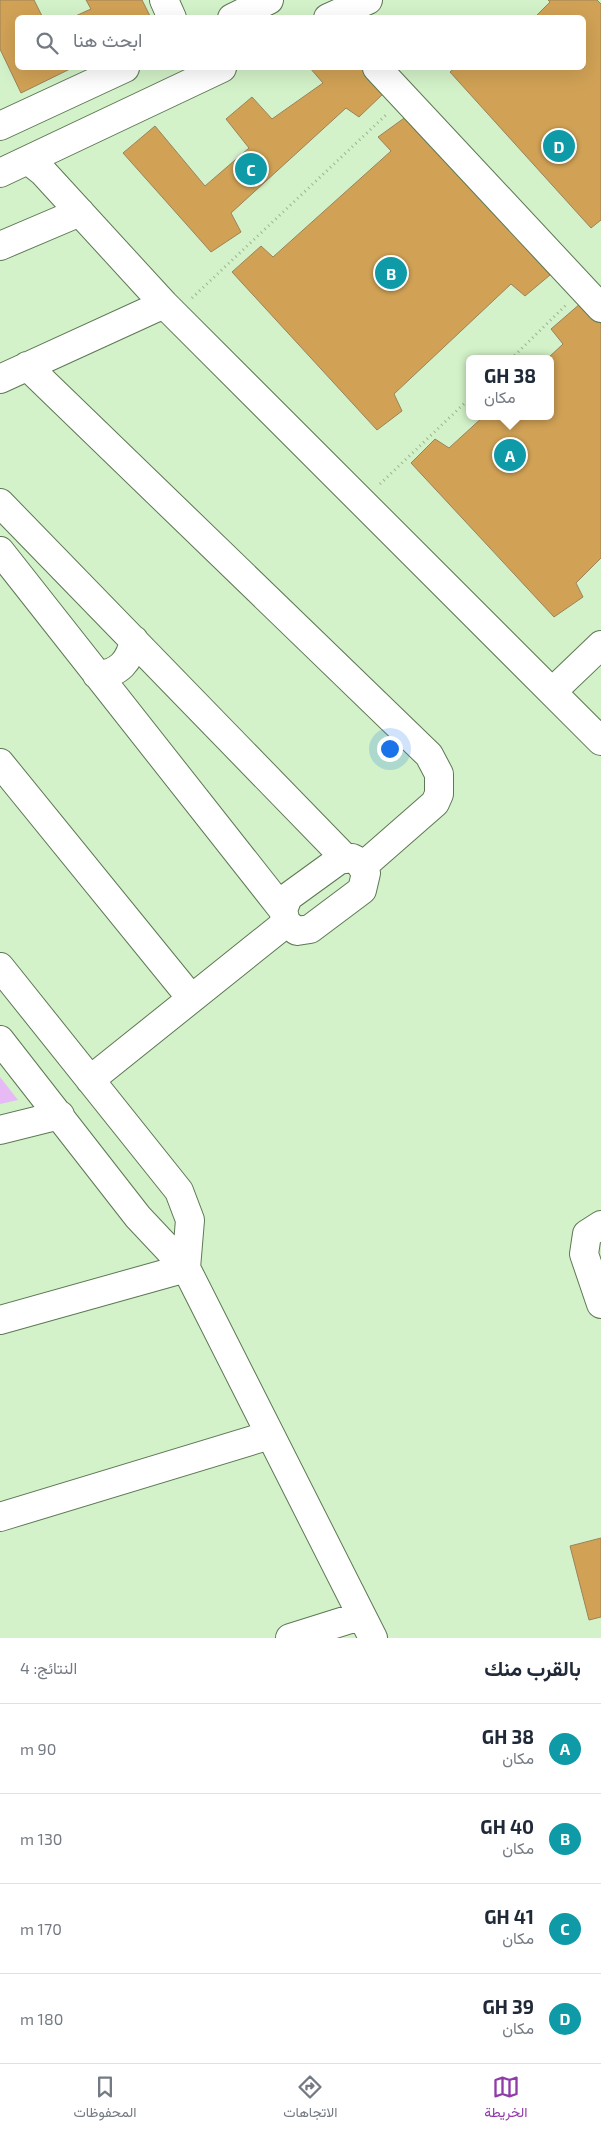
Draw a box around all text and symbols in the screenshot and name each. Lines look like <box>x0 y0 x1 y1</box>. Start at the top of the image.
search box <box>15 15 586 70</box>
text: ابحث هنا <box>73 28 142 51</box>
icon: search <box>33 29 61 57</box>
pin: D <box>543 127 575 165</box>
pin: C <box>235 150 267 188</box>
pin: B <box>375 254 407 292</box>
popup <box>466 355 554 420</box>
text: GH 38 <box>484 364 536 387</box>
text: مكان <box>484 387 516 406</box>
pin: A <box>494 436 526 474</box>
your location <box>377 736 403 762</box>
text: بالقرب منك <box>484 1655 581 1680</box>
text: النتائج: 4 <box>20 1658 77 1677</box>
text: GH 38 <box>482 1725 534 1748</box>
text: 90 m <box>20 1739 56 1758</box>
text: A <box>560 1739 570 1758</box>
text: مكان <box>502 1748 534 1767</box>
text: GH 40 <box>480 1815 534 1838</box>
text: 130 m <box>20 1829 63 1848</box>
text: B <box>560 1829 570 1848</box>
text: مكان <box>502 1838 534 1857</box>
text: GH 41 <box>484 1905 534 1928</box>
text: 170 m <box>20 1919 62 1938</box>
text: C <box>560 1919 570 1938</box>
text: مكان <box>502 1928 534 1947</box>
text: GH 39 <box>482 1995 534 2018</box>
text: 180 m <box>20 2009 63 2028</box>
text: D <box>560 2009 570 2028</box>
text: مكان <box>502 2018 534 2037</box>
tab: المحفوظات <box>73 2073 136 2125</box>
tab: الاتجاهات <box>283 2073 338 2125</box>
tab: الخريطة <box>484 2073 528 2125</box>

